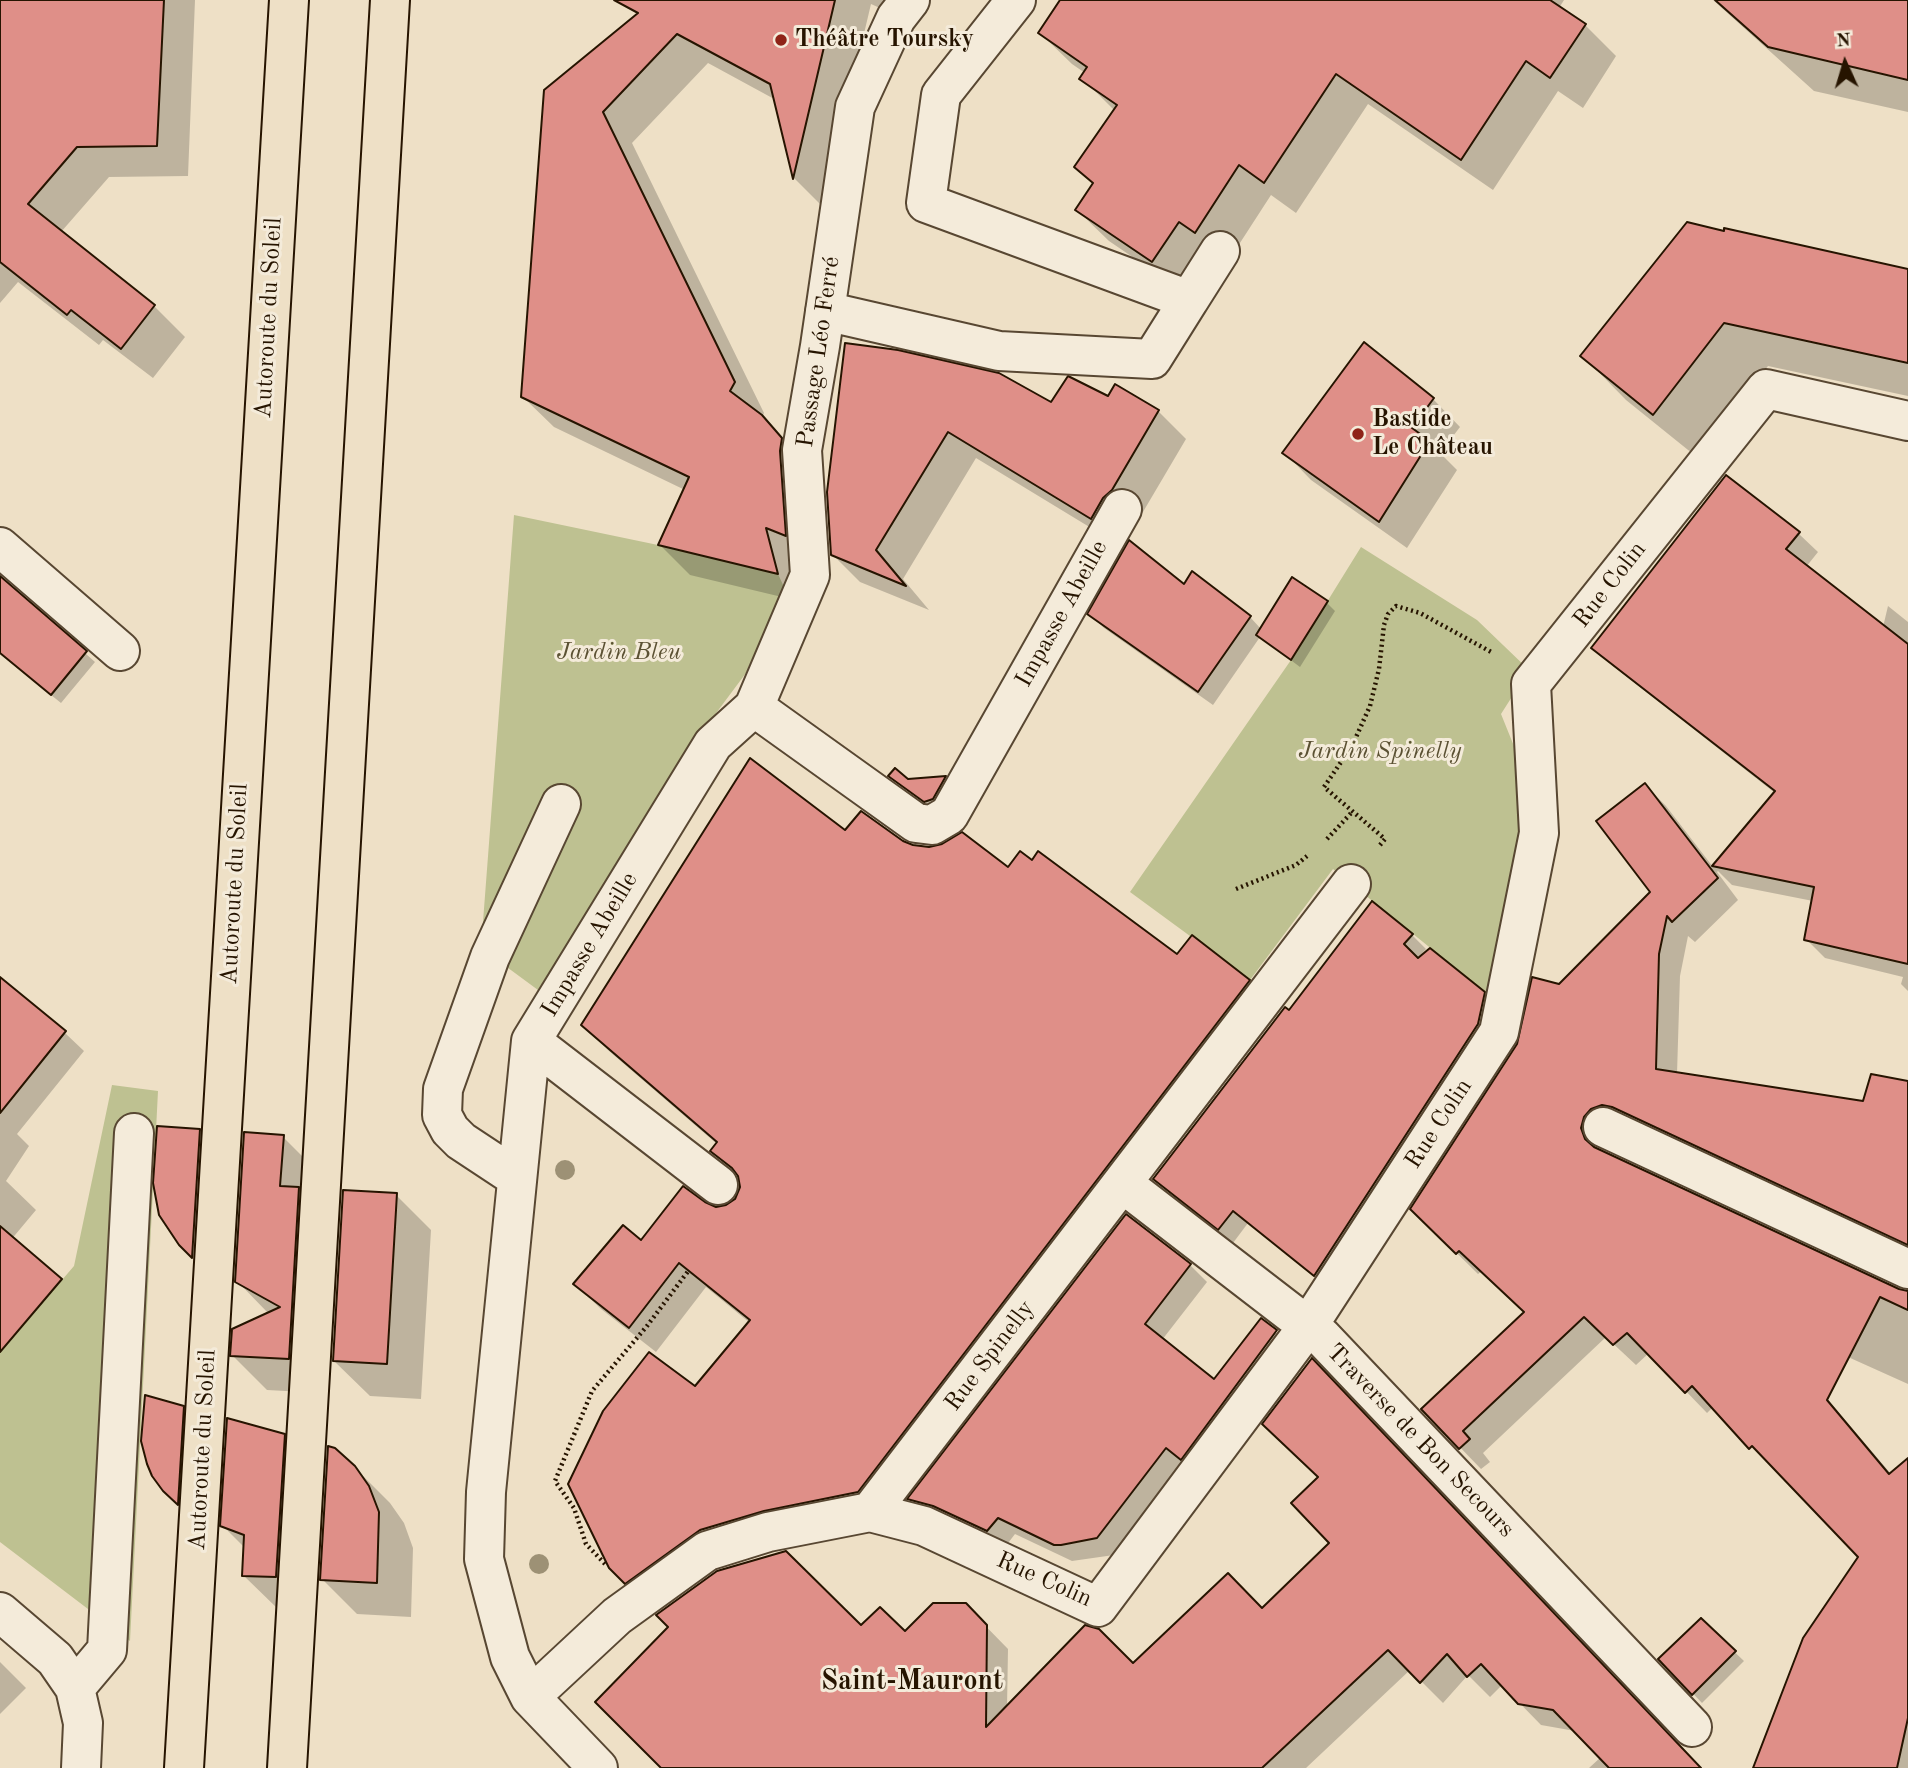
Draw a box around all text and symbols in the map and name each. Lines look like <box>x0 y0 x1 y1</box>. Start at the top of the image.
place label: Théâtre Toursky <box>795 26 974 54</box>
north arrow <box>1810 28 1880 98</box>
marker: Théâtre Toursky <box>773 32 789 48</box>
text: N <box>1836 32 1851 52</box>
street label: Autoroute du Soleil <box>249 217 289 419</box>
street label: Passage Léo Ferré <box>791 255 847 449</box>
place label: Bastide Le Château <box>1372 406 1493 462</box>
marker: Bastide Le Château <box>1350 426 1366 442</box>
street label: Impasse Abeille <box>1010 536 1114 692</box>
street label: Rue Colin <box>1567 536 1653 634</box>
park label: Jardin Bleu <box>557 639 681 667</box>
park label: Jardin Spinelly <box>1299 738 1461 766</box>
street label: Autoroute du Soleil <box>215 783 255 985</box>
street label: Impasse Abeille <box>536 867 644 1023</box>
street label: Rue Colin <box>1399 1074 1479 1174</box>
street label: Rue Spinelly <box>939 1295 1041 1417</box>
street label: Traverse de Bon Secours <box>1320 1338 1520 1544</box>
street label: Autoroute du Soleil <box>183 1349 223 1551</box>
street label: Rue Colin <box>992 1546 1096 1614</box>
district label: Saint-Mauront <box>821 1665 1003 1699</box>

